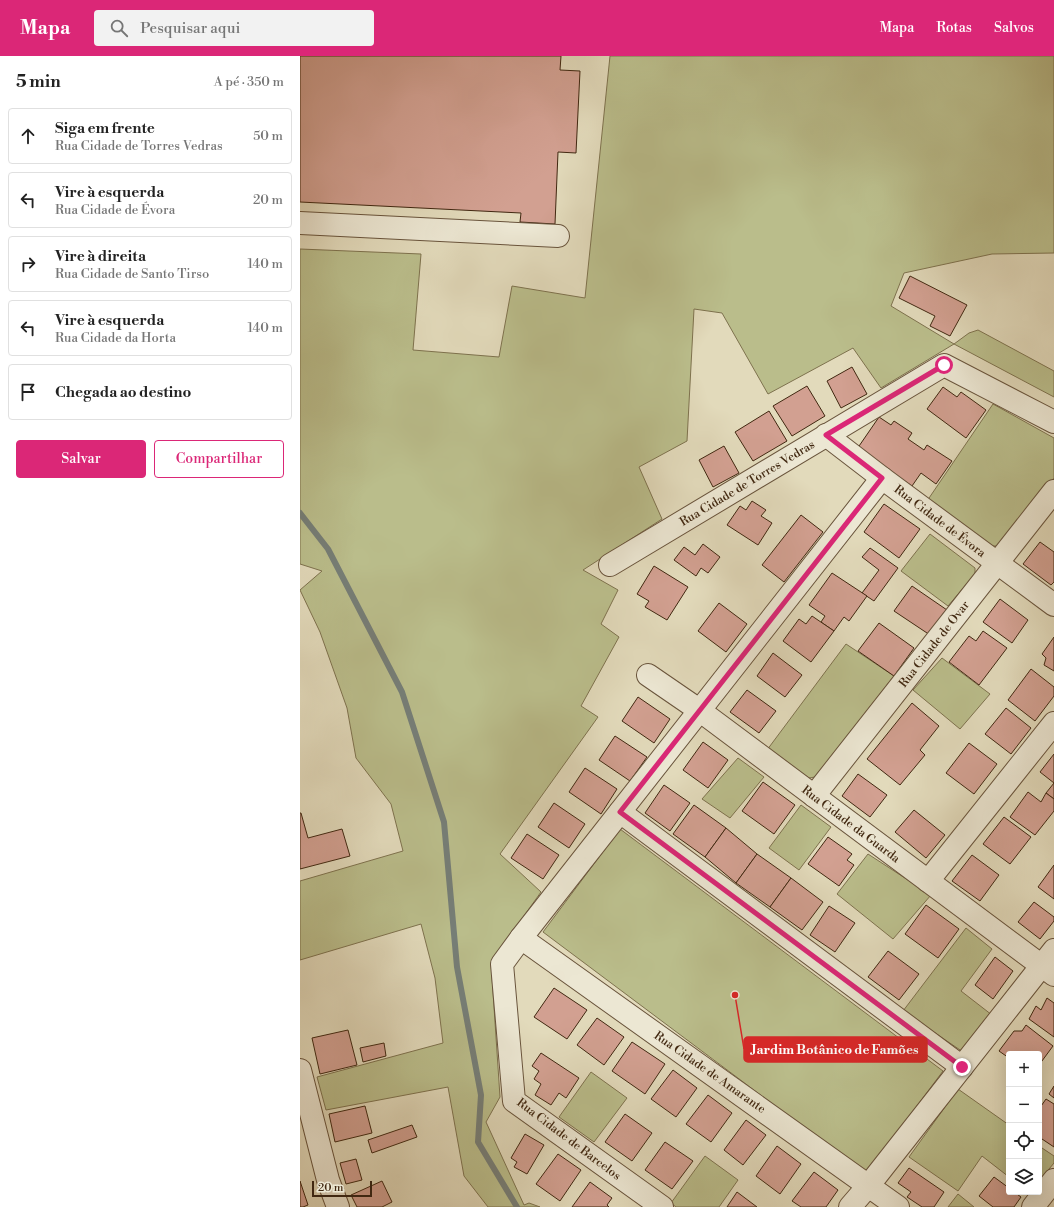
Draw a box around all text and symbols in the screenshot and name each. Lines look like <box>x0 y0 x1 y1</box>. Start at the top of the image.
search box <box>94 10 374 46</box>
text: Mapa <box>20 16 70 40</box>
icon: search <box>108 17 130 39</box>
text: Pesquisar aqui <box>140 19 241 38</box>
text: Mapa <box>880 19 914 37</box>
text: Rotas <box>936 19 972 37</box>
text: Salvos <box>994 19 1034 37</box>
text: 5 min <box>16 71 61 93</box>
text: A pé · 350 m <box>214 74 284 90</box>
text: Siga em frente <box>55 119 155 138</box>
icon: ahead <box>17 125 39 147</box>
text: 50 m <box>253 128 283 144</box>
text: Rua Cidade de Torres Vedras <box>55 138 223 154</box>
text: Vire à esquerda <box>55 183 164 202</box>
icon: left <box>17 189 39 211</box>
text: 20 m <box>253 192 283 208</box>
text: Rua Cidade de Évora <box>55 202 175 218</box>
text: Vire à direita <box>55 247 146 266</box>
icon: right <box>17 253 39 275</box>
text: 140 m <box>247 256 283 272</box>
text: Rua Cidade de Santo Tirso <box>55 266 209 282</box>
text: Vire à esquerda <box>55 311 164 330</box>
icon: left <box>17 317 39 339</box>
text: 140 m <box>247 320 283 336</box>
text: Rua Cidade da Horta <box>55 330 176 346</box>
route start <box>935 356 953 374</box>
icon: arrive <box>17 381 39 403</box>
text: Chegada ao destino <box>55 383 191 402</box>
street label: Rua Cidade de Torres Vedras <box>677 437 817 530</box>
button: Salvar <box>16 440 146 478</box>
button: Compartilhar <box>154 440 284 478</box>
street label: Rua Cidade de Évora <box>891 480 990 561</box>
street label: Rua Cidade de Ovar <box>896 598 973 691</box>
street label: Rua Cidade da Guarda <box>799 783 904 867</box>
street label: Rua Cidade de Amarante <box>651 1028 768 1117</box>
callout: Jardim Botânico de Famões <box>744 1037 927 1062</box>
text: Jardim Botânico de Famões <box>749 1042 919 1058</box>
map controls <box>1006 1051 1042 1195</box>
button: + <box>1006 1051 1042 1087</box>
route end <box>953 1058 971 1076</box>
button: − <box>1006 1087 1042 1123</box>
street label: Rua Cidade de Barcelos <box>514 1095 624 1184</box>
button: locate <box>1006 1123 1042 1159</box>
button: layers <box>1006 1159 1042 1195</box>
scale bar <box>312 1179 372 1198</box>
text: 20 m <box>318 1181 343 1195</box>

